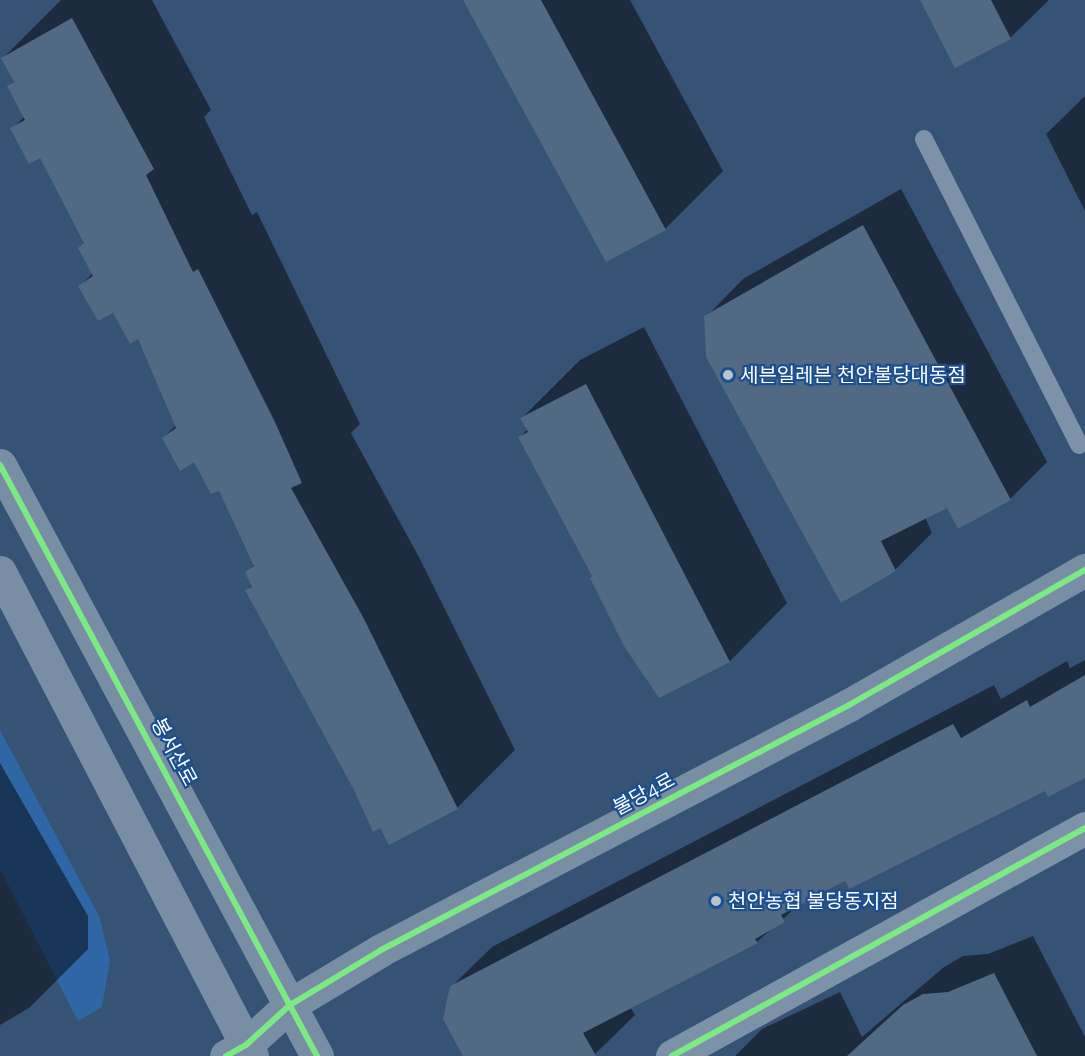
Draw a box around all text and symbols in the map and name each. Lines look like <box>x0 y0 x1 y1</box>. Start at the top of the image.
place label: 세븐일레븐 천안불당대동점 <box>740 363 966 387</box>
marker: 세븐일레븐 천안불당대동점 <box>721 368 735 382</box>
street label: 봉서산로 <box>146 714 202 790</box>
street label: 불당4로 <box>609 768 679 820</box>
place label: 천안농협 불당동지점 <box>728 889 899 913</box>
marker: 천안농협 불당동지점 <box>709 894 723 908</box>

